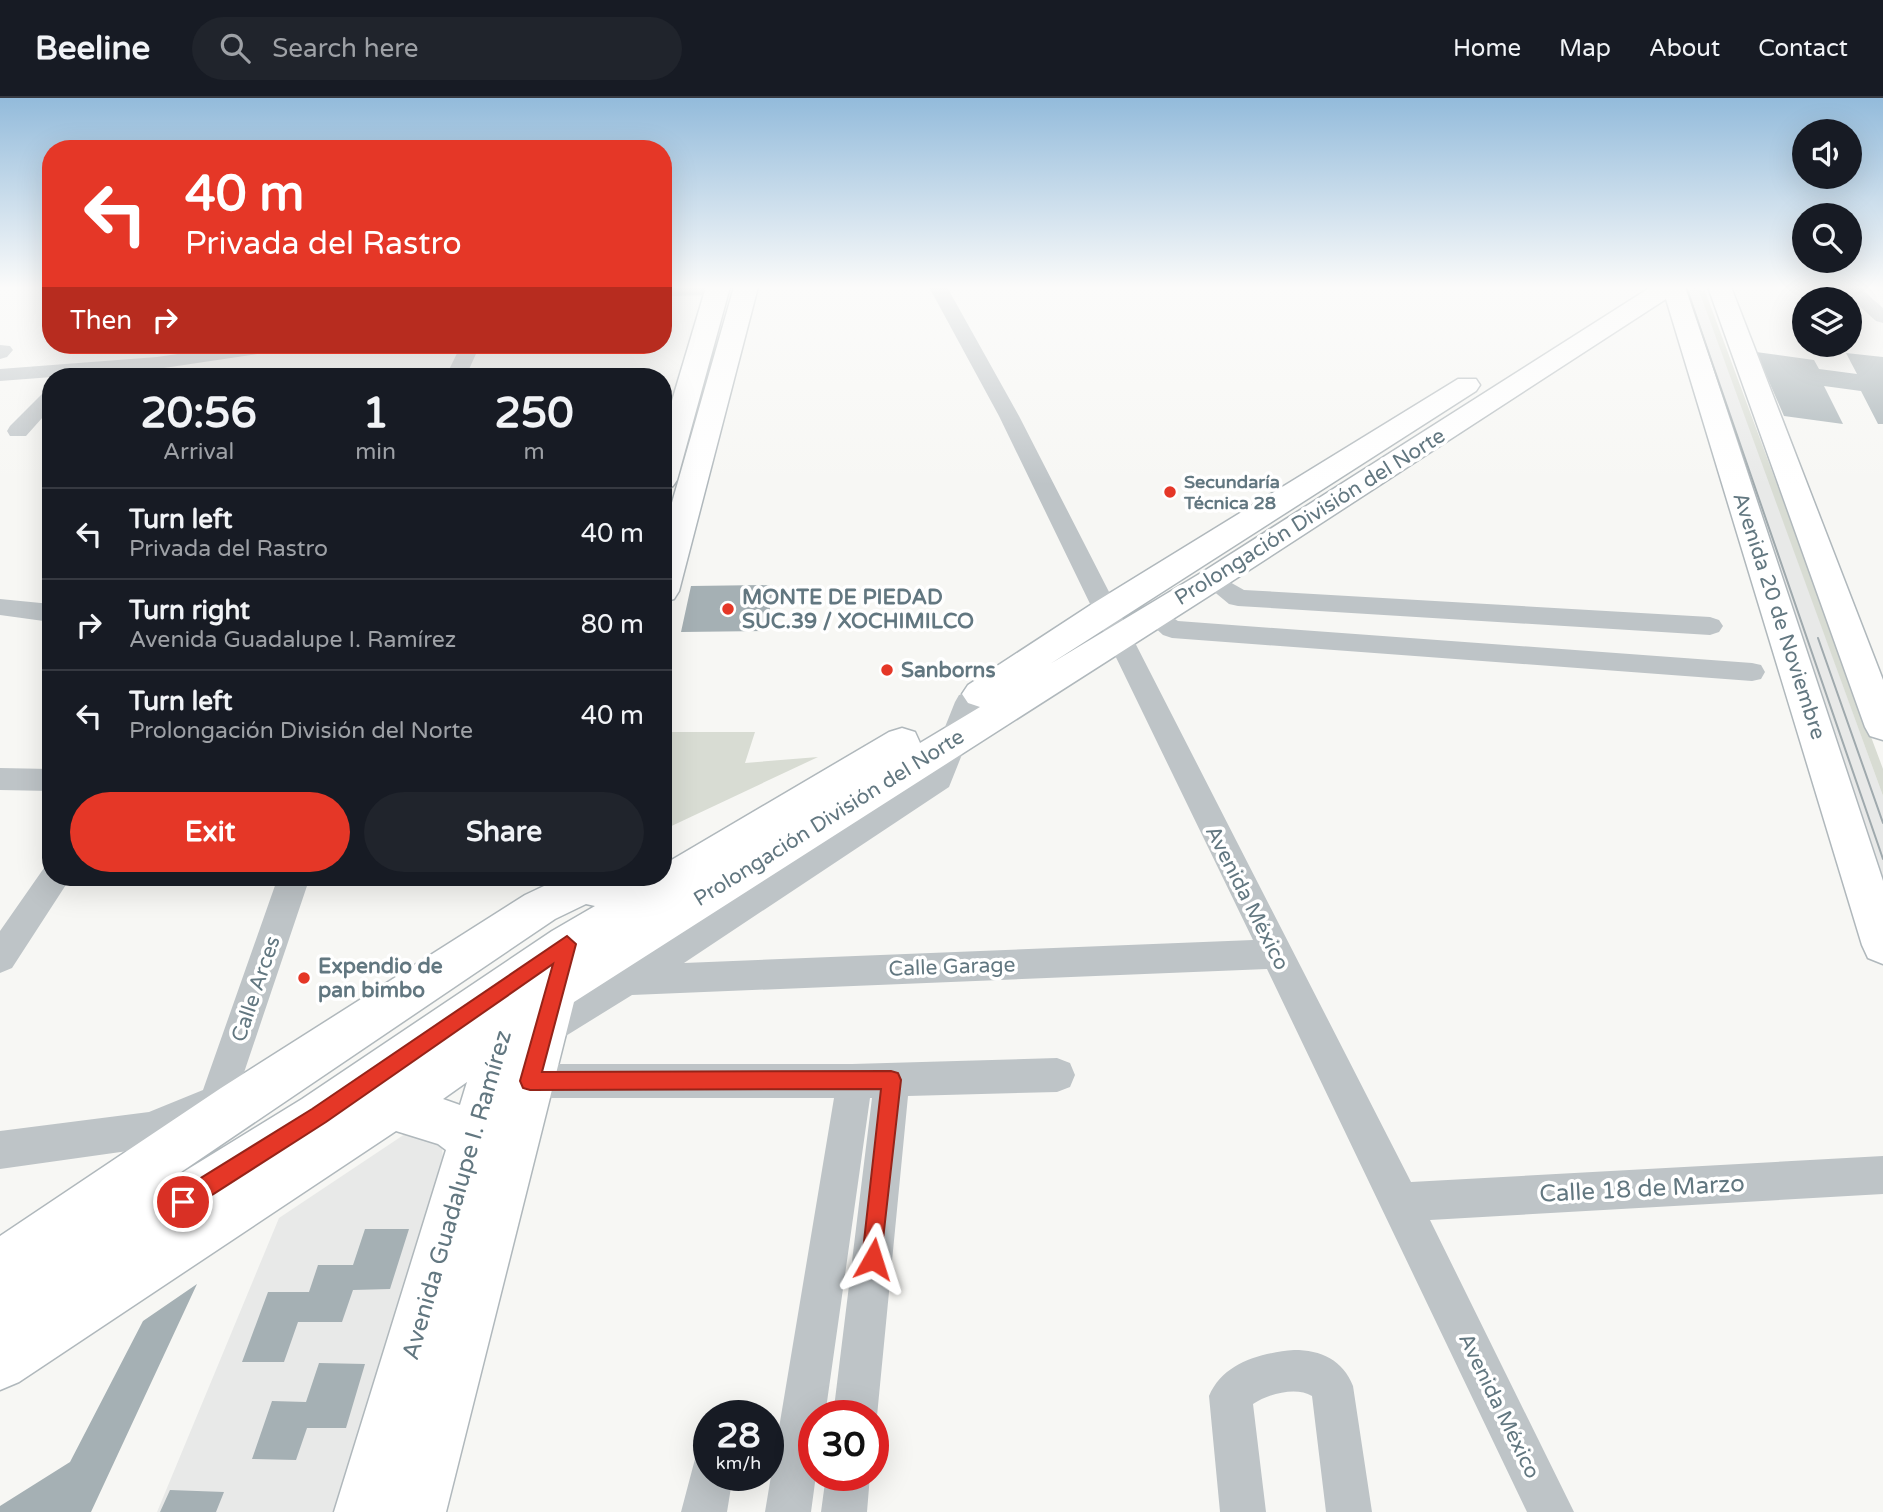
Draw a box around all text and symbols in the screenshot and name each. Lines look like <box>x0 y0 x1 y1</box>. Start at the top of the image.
search box <box>192 17 682 80</box>
text: Beeline <box>35 29 150 68</box>
icon: search <box>216 29 254 67</box>
text: Search here <box>272 33 418 64</box>
text: Home <box>1453 34 1521 63</box>
text: Map <box>1559 34 1611 63</box>
text: About <box>1649 34 1720 63</box>
text: Contact <box>1758 34 1848 63</box>
map controls <box>1792 119 1862 357</box>
button: sound <box>1792 119 1862 189</box>
text: 40 m <box>185 165 304 224</box>
icon: left <box>70 168 161 259</box>
button: search <box>1792 203 1862 273</box>
text: Privada del Rastro <box>185 225 462 263</box>
button: layers <box>1792 287 1862 357</box>
icon: right <box>146 301 184 339</box>
text: Then <box>70 305 132 336</box>
text: 20:56 <box>140 388 257 439</box>
text: 1 <box>362 388 389 439</box>
text: 250 <box>494 388 574 439</box>
street label: Prolongación División del Norte <box>1170 423 1450 611</box>
text: Arrival <box>163 438 234 466</box>
text: min <box>355 438 396 466</box>
text: m <box>523 438 545 466</box>
place label: Secundaría Técnica 28 <box>1183 471 1280 514</box>
marker: Secundaría Técnica 28 <box>1162 484 1178 500</box>
street label: Avenida 20 de Noviembre <box>1727 489 1831 743</box>
text: Turn left <box>129 504 232 535</box>
icon: left <box>70 515 108 553</box>
text: 40 m <box>581 518 644 549</box>
text: Privada del Rastro <box>129 535 328 563</box>
place label: MONTE DE PIEDAD SUC.39 / XOCHIMILCO <box>742 585 974 634</box>
text: Turn right <box>129 595 250 626</box>
marker: MONTE DE PIEDAD SUC.39 / XOCHIMILCO <box>720 601 736 617</box>
icon: right <box>70 606 108 644</box>
text: 80 m <box>581 609 644 640</box>
text: Avenida Guadalupe I. Ramírez <box>129 626 456 654</box>
place label: Sanborns <box>901 658 995 683</box>
marker: Sanborns <box>879 662 895 678</box>
text: Turn left <box>129 686 232 717</box>
icon: left <box>70 697 108 735</box>
text: 40 m <box>581 700 644 731</box>
text: Prolongación División del Norte <box>129 717 473 745</box>
street label: Prolongación División del Norte <box>689 724 969 912</box>
button: Exit <box>70 792 350 872</box>
button: Share <box>364 792 644 872</box>
street label: Avenida México <box>1200 822 1294 974</box>
street label: Calle Arces <box>226 933 286 1045</box>
street label: Calle Garage <box>888 952 1016 982</box>
place label: Expendio de pan bimbo <box>318 954 443 1003</box>
marker: Expendio de pan bimbo <box>296 970 312 986</box>
street label: Avenida Guadalupe I. Ramírez <box>396 1027 518 1363</box>
street label: Calle 18 de Marzo <box>1539 1169 1745 1209</box>
pin <box>153 1172 213 1232</box>
icon: arrive <box>164 1183 202 1221</box>
position arrow <box>836 1222 910 1296</box>
street label: Avenida México <box>1453 1329 1545 1483</box>
speed limit sign: 30 <box>798 1400 889 1491</box>
text: 28 <box>717 1415 760 1457</box>
text: km/h <box>716 1452 761 1474</box>

